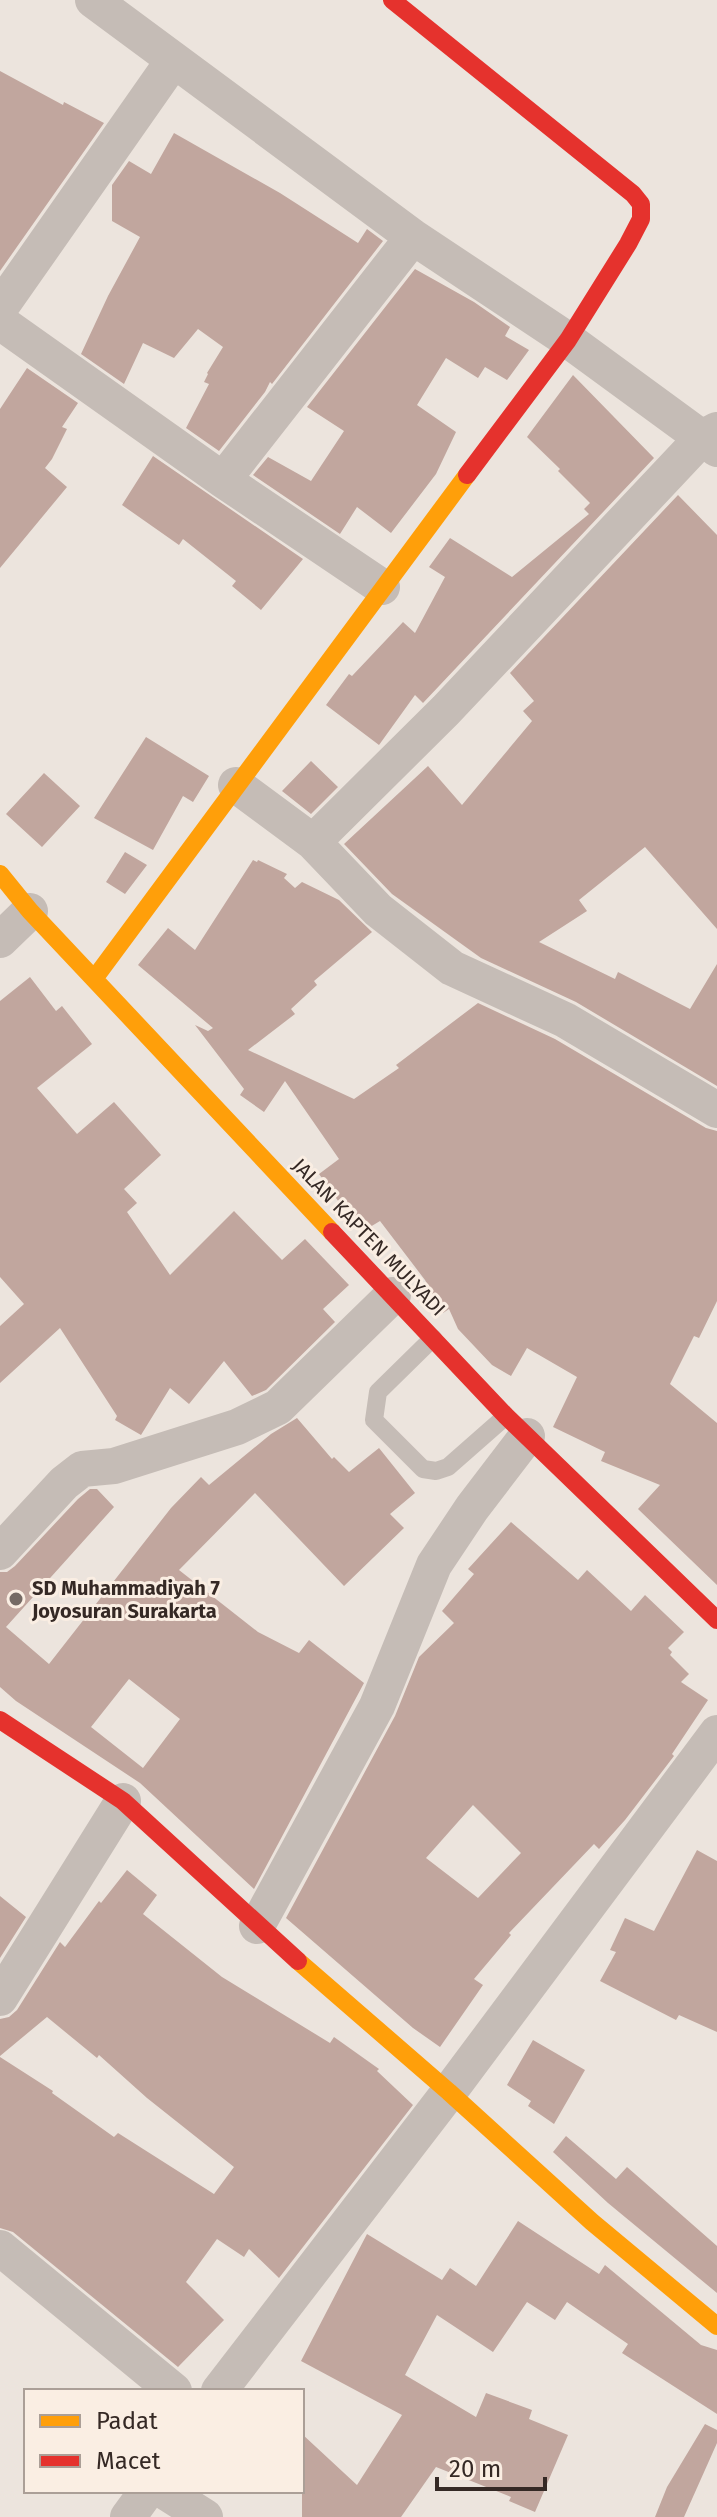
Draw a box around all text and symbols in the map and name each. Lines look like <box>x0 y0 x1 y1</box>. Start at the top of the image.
street label: JALAN KAPTEN MULYADI <box>288 1153 450 1321</box>
place label: SD Muhammadiyah 7 Joyosuran Surakarta <box>31 1576 220 1623</box>
marker: SD Muhammadiyah 7 Joyosuran Surakarta <box>7 1590 25 1608</box>
legend <box>24 2389 304 2493</box>
text: Padat <box>96 2407 158 2435</box>
scale bar <box>437 2441 545 2491</box>
text: Macet <box>96 2447 161 2475</box>
text: 20 m <box>449 2455 501 2483</box>

